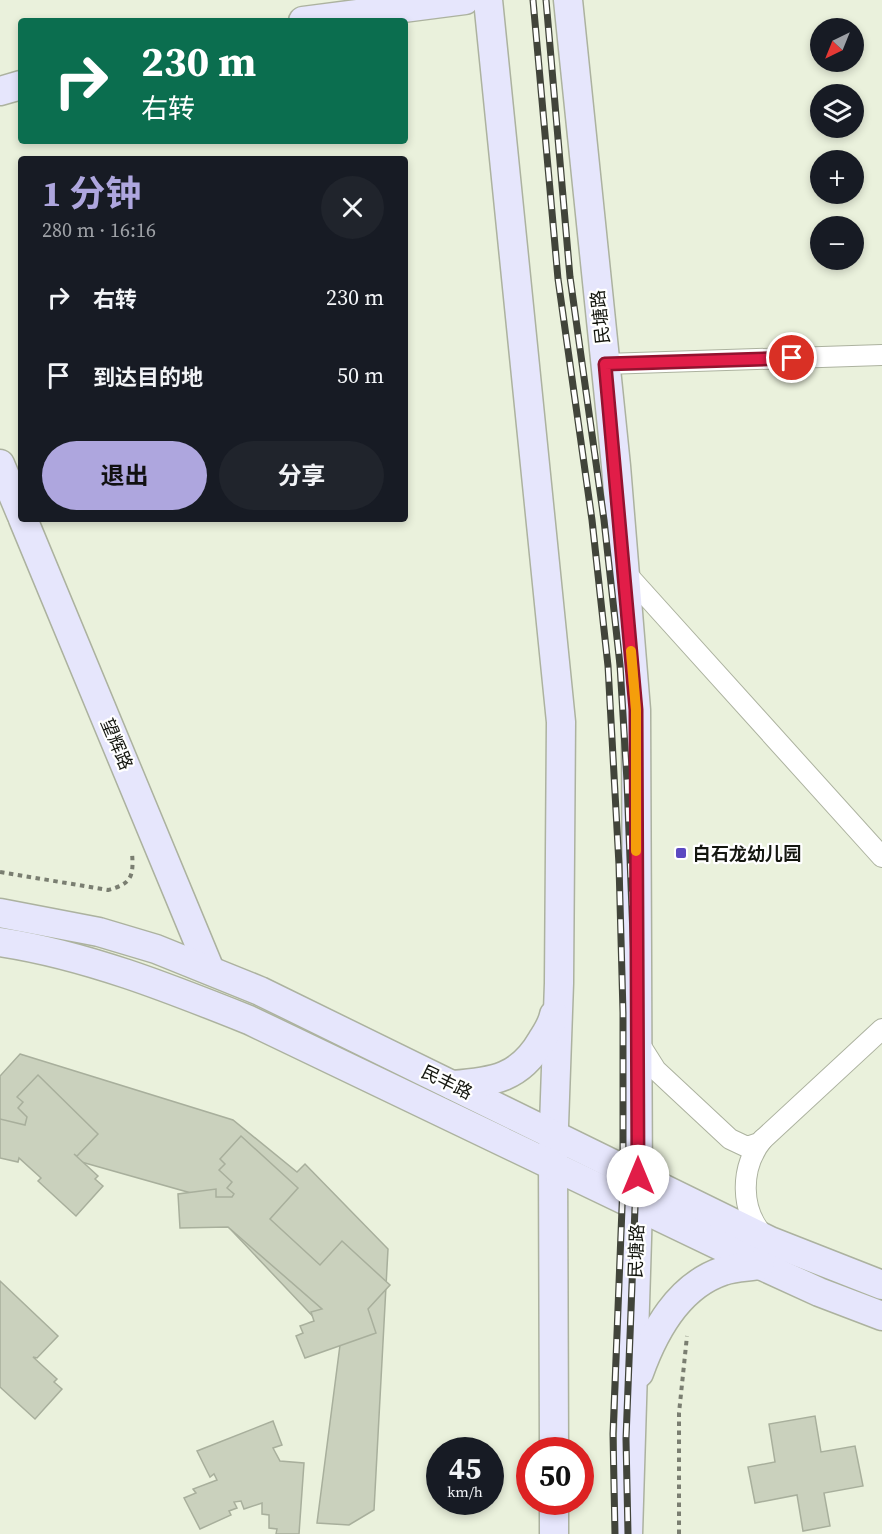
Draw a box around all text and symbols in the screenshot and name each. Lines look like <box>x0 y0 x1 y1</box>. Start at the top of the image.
north arrow <box>810 18 864 72</box>
map controls <box>810 18 864 270</box>
text: 230 m <box>141 32 256 90</box>
icon: right <box>42 42 120 120</box>
button: layers <box>810 84 864 138</box>
text: 右转 <box>141 90 195 127</box>
button: + <box>810 150 864 204</box>
text: 1 分钟 <box>42 169 141 218</box>
button: close <box>321 176 384 239</box>
text: 280 m · 16:16 <box>42 216 156 244</box>
button: − <box>810 216 864 270</box>
icon: right <box>42 281 75 314</box>
text: 230 m <box>326 282 384 312</box>
text: 右转 <box>93 284 137 314</box>
street label: 民塘路 <box>585 289 615 345</box>
pin <box>766 332 817 383</box>
icon: arrive <box>775 341 808 374</box>
icon: arrive <box>42 359 75 392</box>
text: 50 m <box>337 360 384 390</box>
text: 到达目的地 <box>93 362 203 392</box>
button: 退出 <box>42 441 207 510</box>
button: 分享 <box>219 441 384 510</box>
street label: 望辉路 <box>95 714 139 774</box>
place label: 白石龙幼儿园 <box>693 841 801 866</box>
marker: 白石龙幼儿园 <box>674 846 688 860</box>
street label: 民丰路 <box>417 1059 477 1105</box>
position arrow <box>606 1144 670 1208</box>
street label: 民塘路 <box>623 1224 649 1278</box>
speed limit sign: 50 <box>516 1437 594 1515</box>
text: 45 <box>449 1448 481 1489</box>
text: km/h <box>447 1481 483 1502</box>

